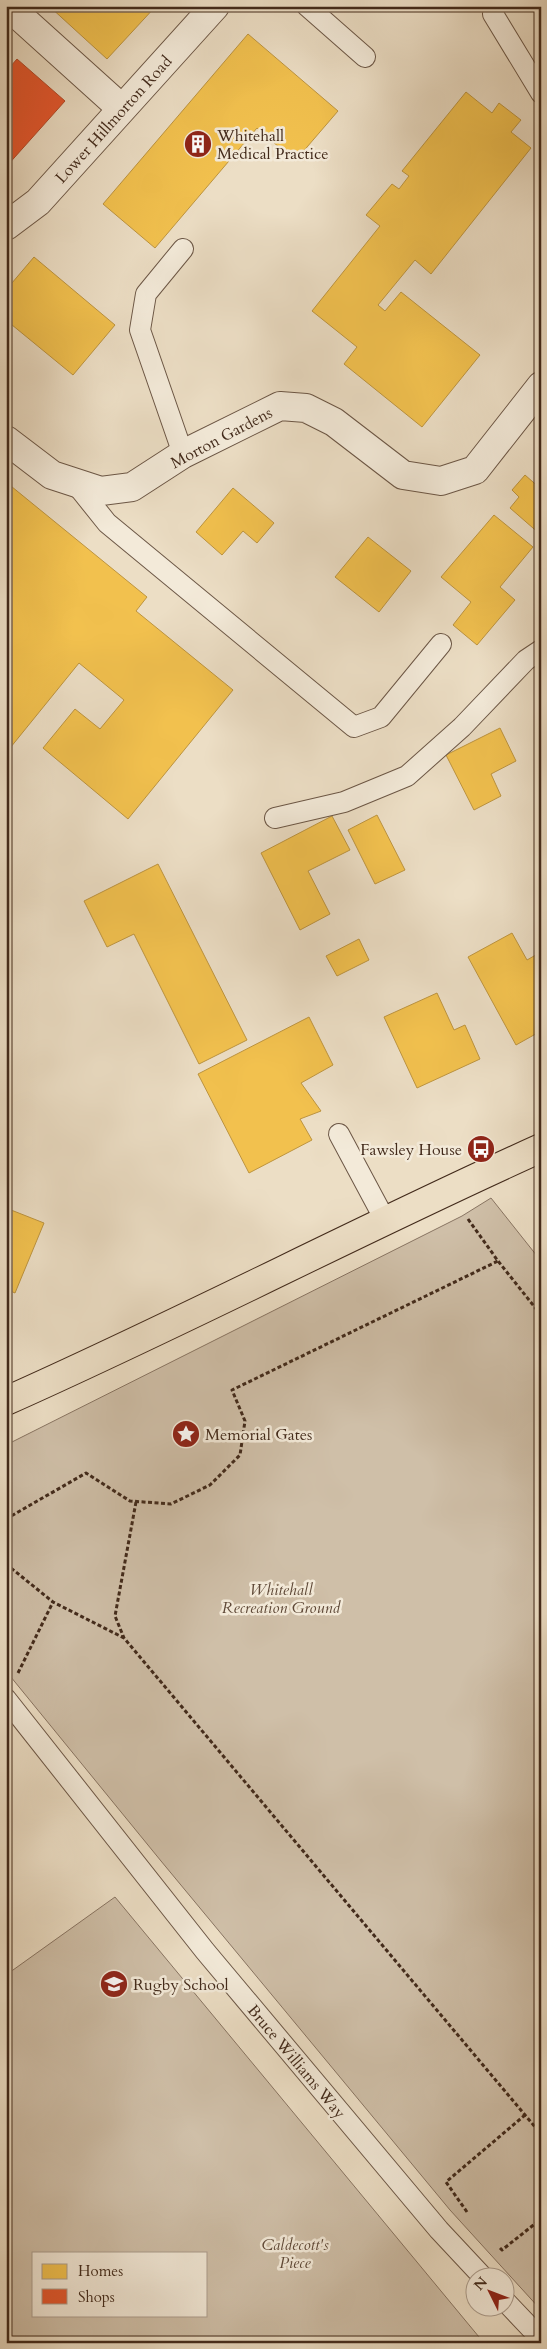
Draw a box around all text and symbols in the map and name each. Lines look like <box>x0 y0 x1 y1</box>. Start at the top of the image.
street label: Lower Hillmorton Road <box>50 51 177 188</box>
place label: Whitehall Medical Practice <box>216 125 329 165</box>
building icon: Whitehall Medical Practice <box>183 129 213 159</box>
street label: Morton Gardens <box>167 402 276 474</box>
bus stop icon: Fawsley House <box>466 1134 496 1164</box>
place label: Fawsley House <box>360 1139 462 1161</box>
place icon: Memorial Gates <box>171 1419 201 1449</box>
place label: Memorial Gates <box>205 1424 312 1446</box>
park label: Whitehall Recreation Ground <box>222 1579 342 1619</box>
school or university icon: Rugby School <box>99 1969 129 1999</box>
place label: Rugby School <box>133 1974 229 1996</box>
street label: Bruce Williams Way <box>242 2000 351 2124</box>
park label: Caldecott's Piece <box>261 2234 329 2274</box>
legend <box>32 2252 208 2316</box>
text: Homes <box>78 2261 123 2281</box>
north arrow <box>464 2266 514 2316</box>
text: N <box>470 2273 492 2295</box>
text: Shops <box>78 2287 115 2307</box>

